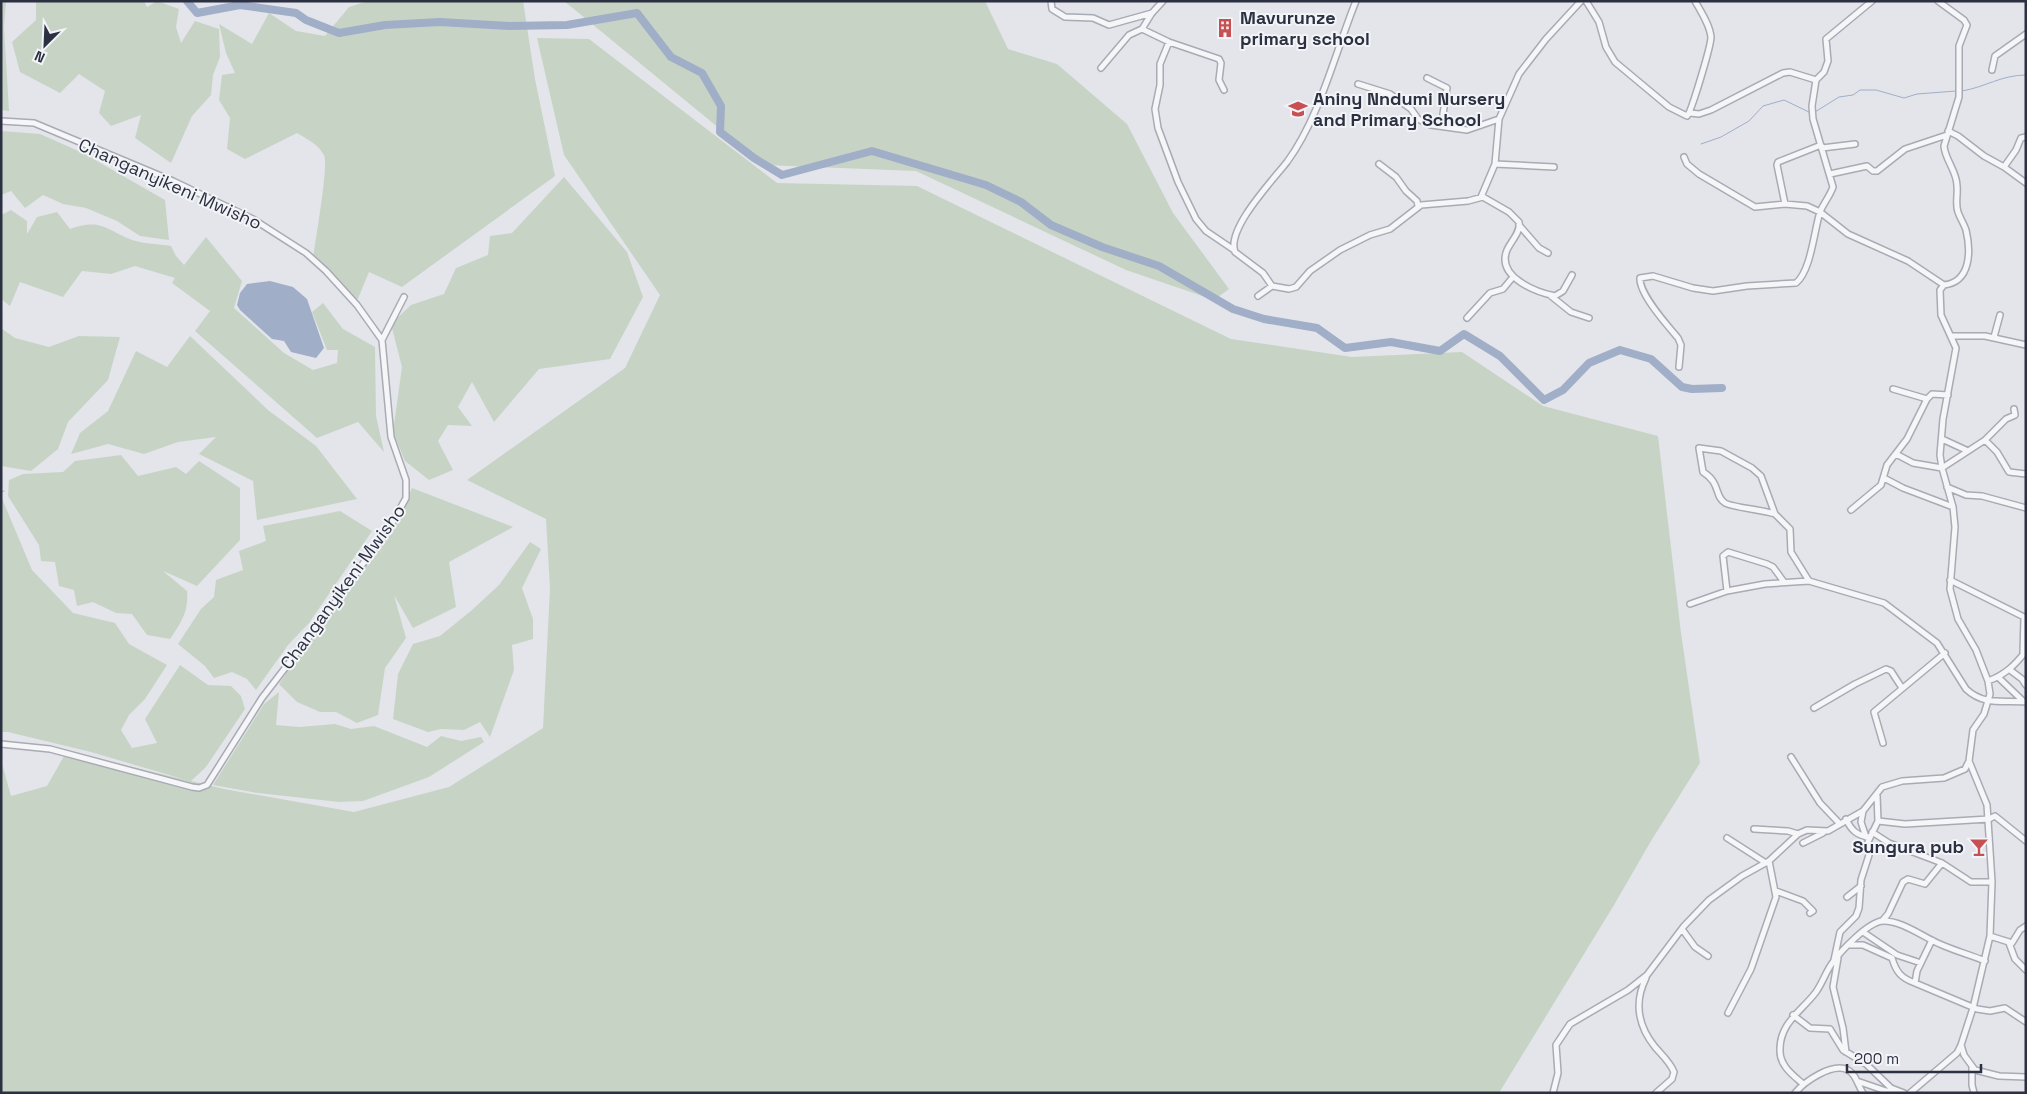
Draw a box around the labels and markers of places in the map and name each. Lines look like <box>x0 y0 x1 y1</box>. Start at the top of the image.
place label: Mavurunze primary school <box>1240 6 1370 50</box>
building icon: Mavurunze primary school <box>1214 17 1236 39</box>
place label: Aniny Nndumi Nursery and Primary School <box>1313 87 1505 131</box>
school or university icon: Aniny Nndumi Nursery and Primary School <box>1287 98 1309 120</box>
place label: Sungura pub <box>1852 835 1964 858</box>
bar icon: Sungura pub <box>1968 836 1990 858</box>

